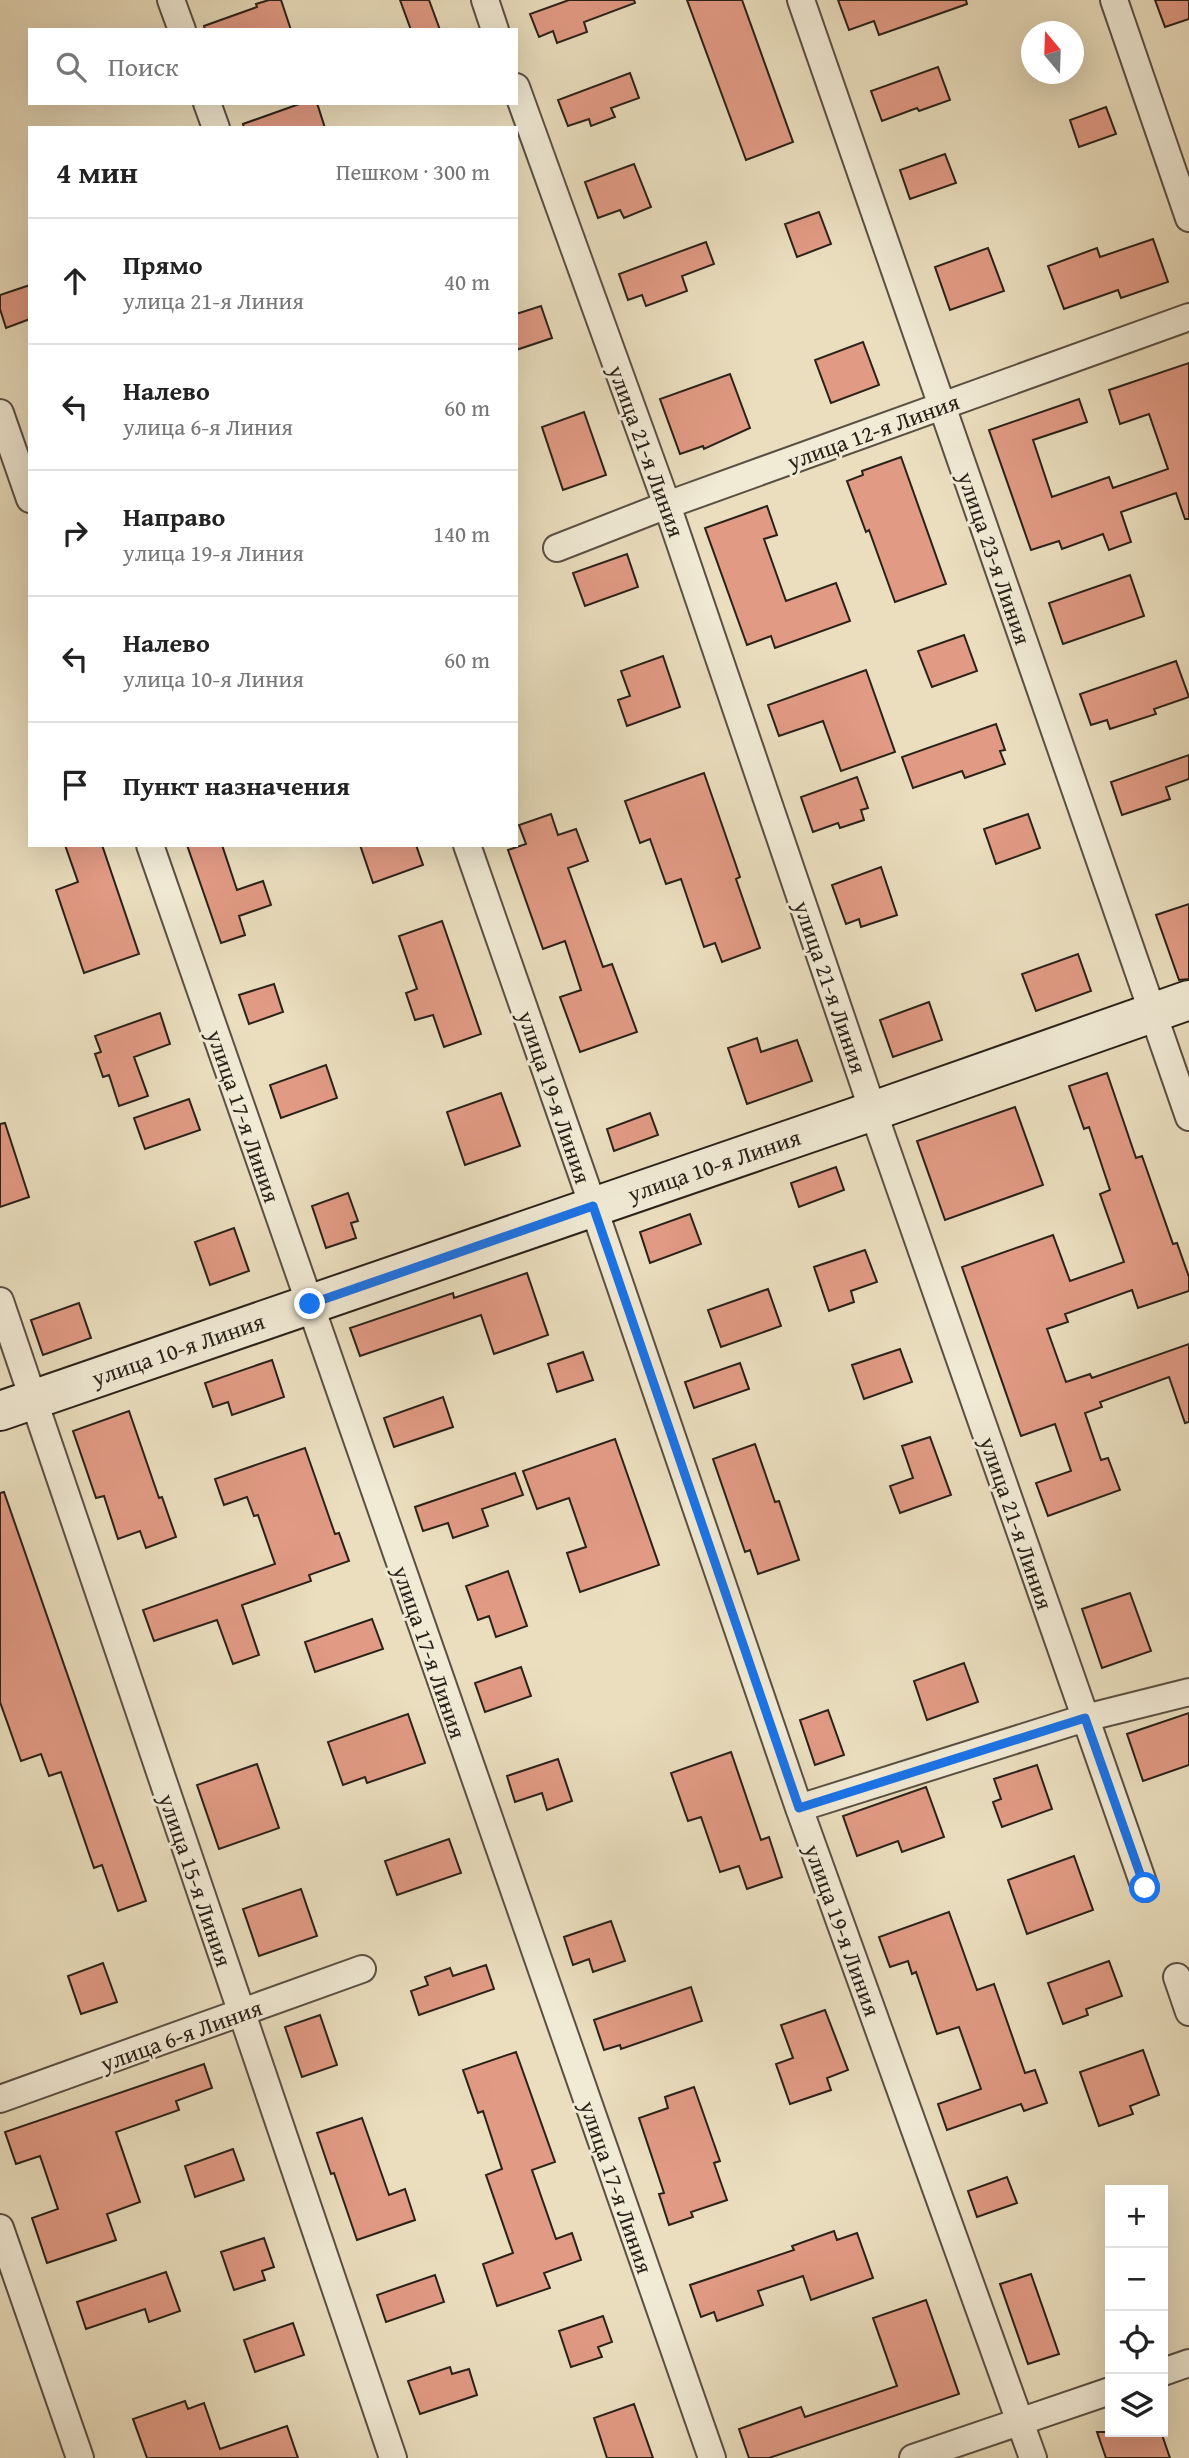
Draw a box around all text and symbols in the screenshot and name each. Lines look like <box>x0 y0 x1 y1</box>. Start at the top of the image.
north arrow <box>1021 21 1084 84</box>
search box <box>28 28 518 105</box>
text: Поиск <box>108 47 179 86</box>
icon: search <box>52 48 90 86</box>
text: 4 мин <box>56 150 138 194</box>
text: Пешком · 300 m <box>336 155 490 188</box>
text: Прямо <box>123 245 203 284</box>
icon: ahead <box>56 262 94 300</box>
text: 40 m <box>444 265 490 298</box>
text: улица 21-я Линия <box>123 284 304 317</box>
street label: улица 21-я Линия <box>600 359 694 542</box>
text: Налево <box>123 371 210 410</box>
street label: улица 12-я Линия <box>781 384 964 478</box>
icon: left <box>56 388 94 426</box>
text: 60 m <box>444 391 490 424</box>
text: улица 6-я Линия <box>123 410 293 443</box>
street label: улица 23-я Линия <box>950 466 1040 649</box>
text: Направо <box>123 497 225 536</box>
icon: right <box>56 514 94 552</box>
text: 140 m <box>433 517 490 550</box>
text: улица 19-я Линия <box>123 536 304 569</box>
text: Налево <box>123 623 210 662</box>
icon: left <box>56 640 94 678</box>
text: 60 m <box>444 643 490 676</box>
text: улица 10-я Линия <box>123 662 304 695</box>
icon: arrive <box>56 766 94 804</box>
text: Пункт назначения <box>123 766 350 805</box>
street label: улица 21-я Линия <box>786 895 876 1078</box>
street label: улица 19-я Линия <box>510 1005 600 1188</box>
street label: улица 17-я Линия <box>199 1024 289 1207</box>
street label: улица 10-я Линия <box>622 1120 805 1210</box>
route end <box>294 1288 325 1319</box>
street label: улица 10-я Линия <box>86 1304 269 1394</box>
street label: улица 21-я Линия <box>972 1431 1062 1614</box>
street label: улица 17-я Линия <box>385 1560 475 1743</box>
street label: улица 15-я Линия <box>151 1788 241 1971</box>
street label: улица 19-я Линия <box>796 1838 890 2021</box>
route start <box>1129 1872 1160 1903</box>
street label: улица 6-я Линия <box>95 1990 267 2080</box>
street label: улица 17-я Линия <box>572 2095 662 2278</box>
map controls <box>1105 2185 1168 2437</box>
button: + <box>1105 2185 1168 2248</box>
button: − <box>1105 2248 1168 2311</box>
button: locate <box>1105 2311 1168 2374</box>
button: layers <box>1105 2374 1168 2437</box>

